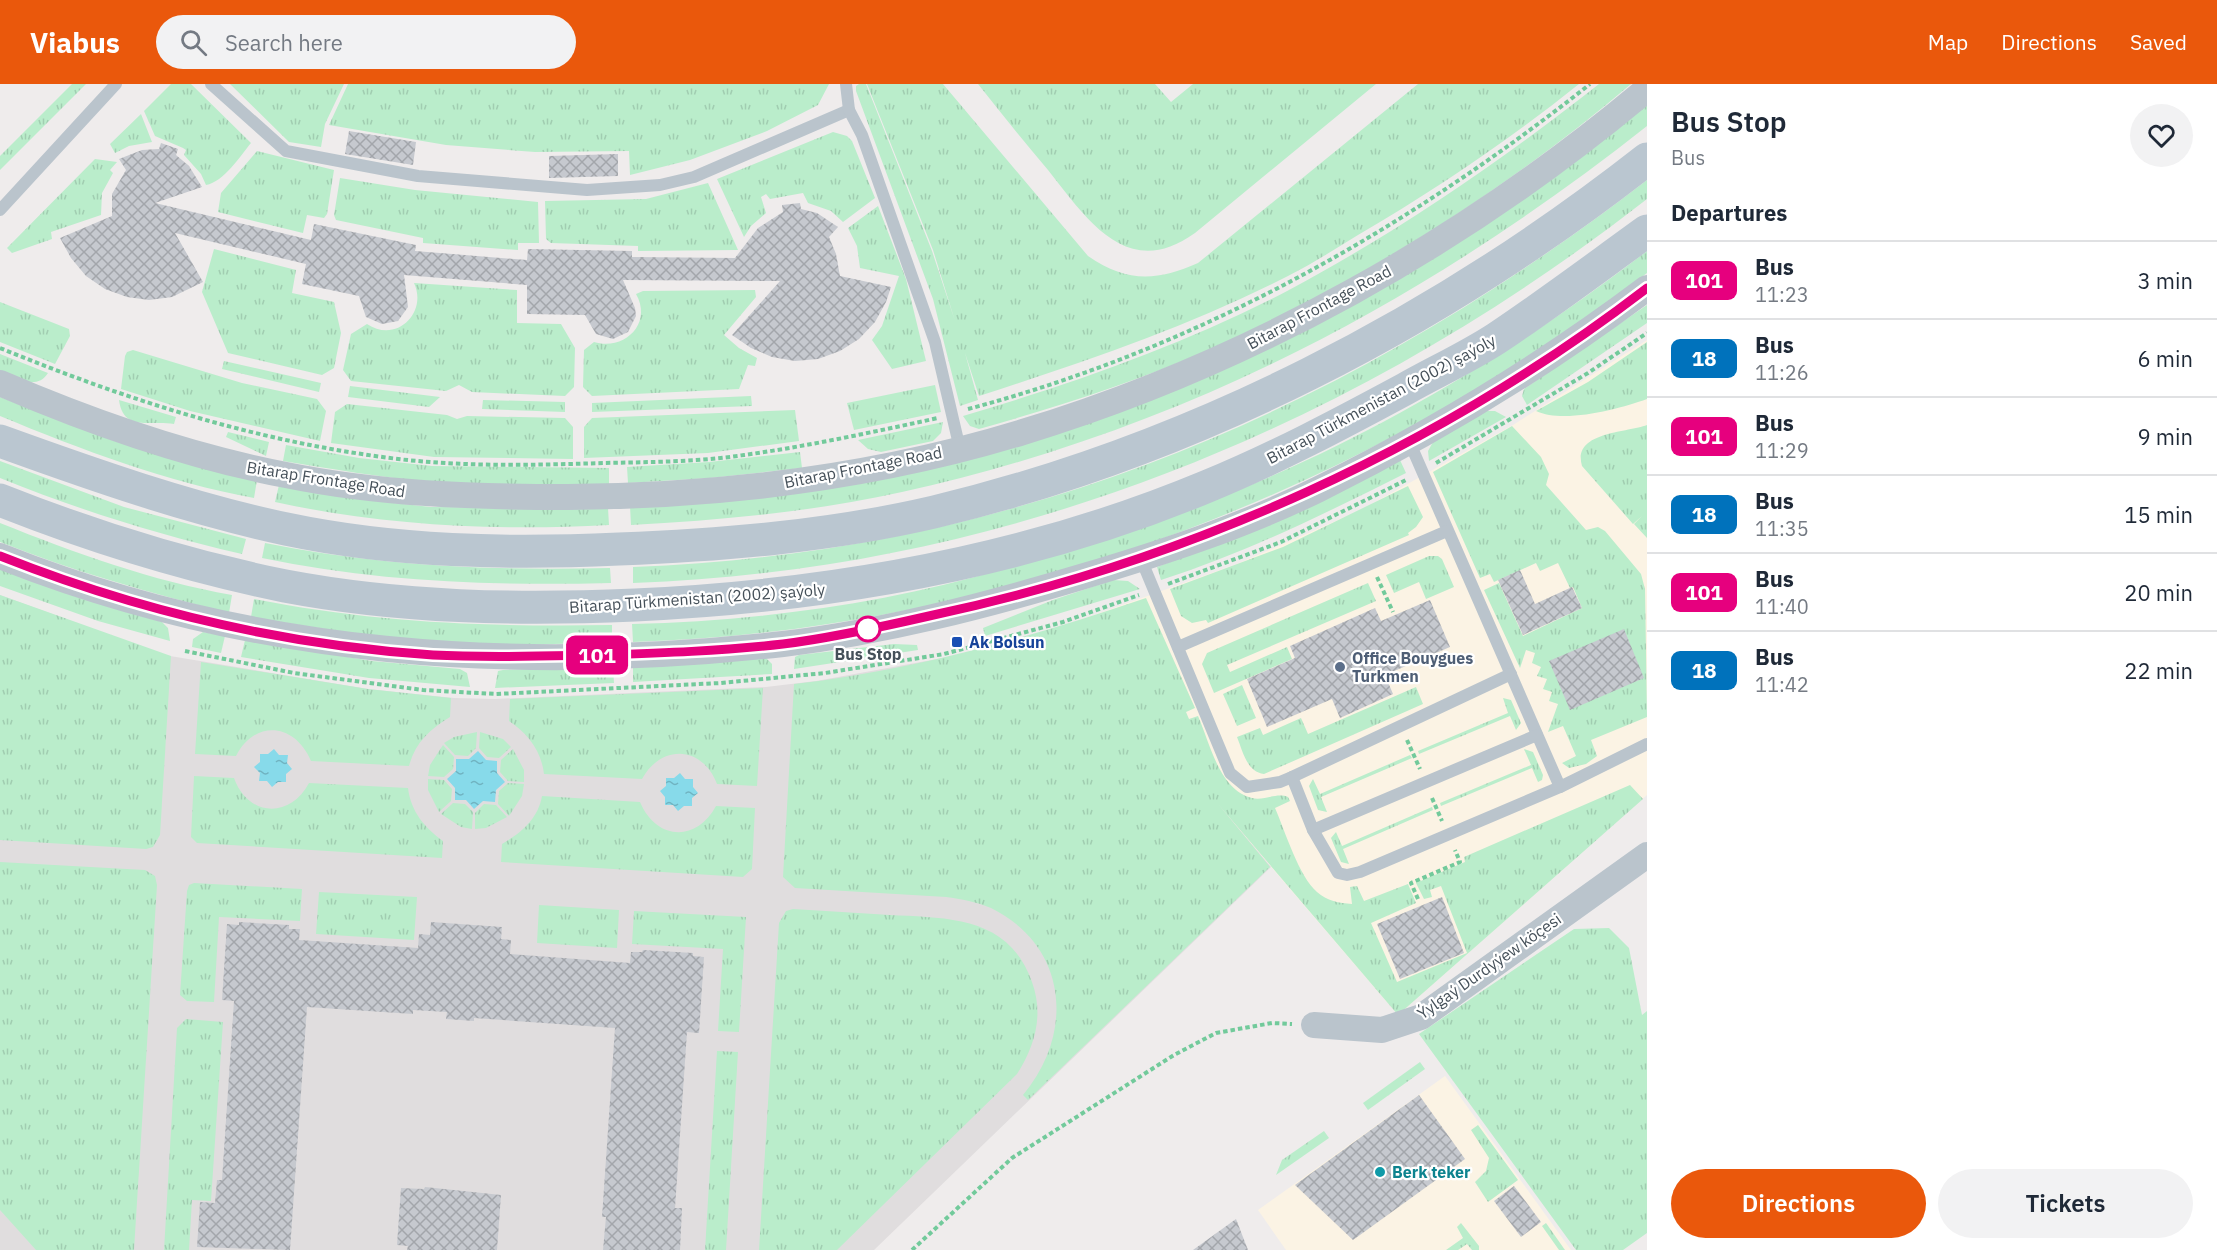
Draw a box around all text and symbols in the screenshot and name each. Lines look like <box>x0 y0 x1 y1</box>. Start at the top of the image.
search box <box>156 15 576 69</box>
text: Viabus <box>30 24 120 61</box>
icon: search <box>177 26 210 59</box>
text: Search here <box>225 28 343 57</box>
text: Map <box>1928 28 1968 56</box>
text: Directions <box>2001 28 2097 56</box>
text: Saved <box>2130 28 2187 56</box>
text: Bus Stop <box>1671 103 1787 140</box>
button: heart <box>2130 104 2193 167</box>
text: Bus <box>1671 144 1705 171</box>
text: Departures <box>1671 198 1787 227</box>
text: Bus <box>1755 252 1794 281</box>
street label: Bitarap Frontage Road <box>1244 261 1394 353</box>
text: 101 <box>1685 266 1723 294</box>
text: 3 min <box>2137 266 2193 295</box>
text: 11:23 <box>1755 281 1809 308</box>
street label: Bitarap Türkmenistan (2002) şaýoly <box>1263 330 1499 468</box>
text: Bus <box>1755 330 1794 359</box>
text: 18 <box>1691 344 1717 372</box>
text: 6 min <box>2137 344 2193 373</box>
text: 11:26 <box>1755 359 1809 386</box>
text: Bus <box>1755 408 1794 437</box>
text: 101 <box>1685 422 1723 450</box>
text: 9 min <box>2137 422 2193 451</box>
text: 11:29 <box>1755 437 1809 464</box>
street label: Bitarap Frontage Road <box>782 442 944 492</box>
street label: Bitarap Frontage Road <box>245 457 407 501</box>
text: Bus <box>1755 486 1794 515</box>
text: 18 <box>1691 500 1717 528</box>
text: 15 min <box>2124 500 2193 529</box>
text: 11:35 <box>1755 515 1809 542</box>
text: Bus <box>1755 564 1794 593</box>
text: 101 <box>1685 578 1723 606</box>
text: 20 min <box>2124 578 2193 607</box>
street label: Bitarap Türkmenistan (2002) şaýoly <box>568 579 826 617</box>
text: 11:40 <box>1755 593 1809 620</box>
marker: Bus Stop <box>855 616 881 642</box>
place label: Ak Bolsun <box>969 632 1045 652</box>
marker: Ak Bolsun <box>950 635 964 649</box>
line badge: 101 <box>562 636 632 674</box>
text: 101 <box>578 641 616 669</box>
text: Bus <box>1755 642 1794 671</box>
place label: Bus Stop <box>835 644 902 664</box>
place label: Office Bouygues Turkmen <box>1352 648 1473 686</box>
text: 18 <box>1691 656 1717 684</box>
text: 22 min <box>2124 656 2193 685</box>
marker: Office Bouygues Turkmen <box>1333 660 1347 674</box>
text: 11:42 <box>1755 671 1809 698</box>
street label: Ýylgaý Durdyýew köçesi <box>1413 908 1565 1023</box>
place label: Berk teker <box>1392 1162 1471 1182</box>
marker: Berk teker <box>1373 1165 1387 1179</box>
button: Directions <box>1671 1169 1926 1238</box>
button: Tickets <box>1938 1169 2193 1238</box>

